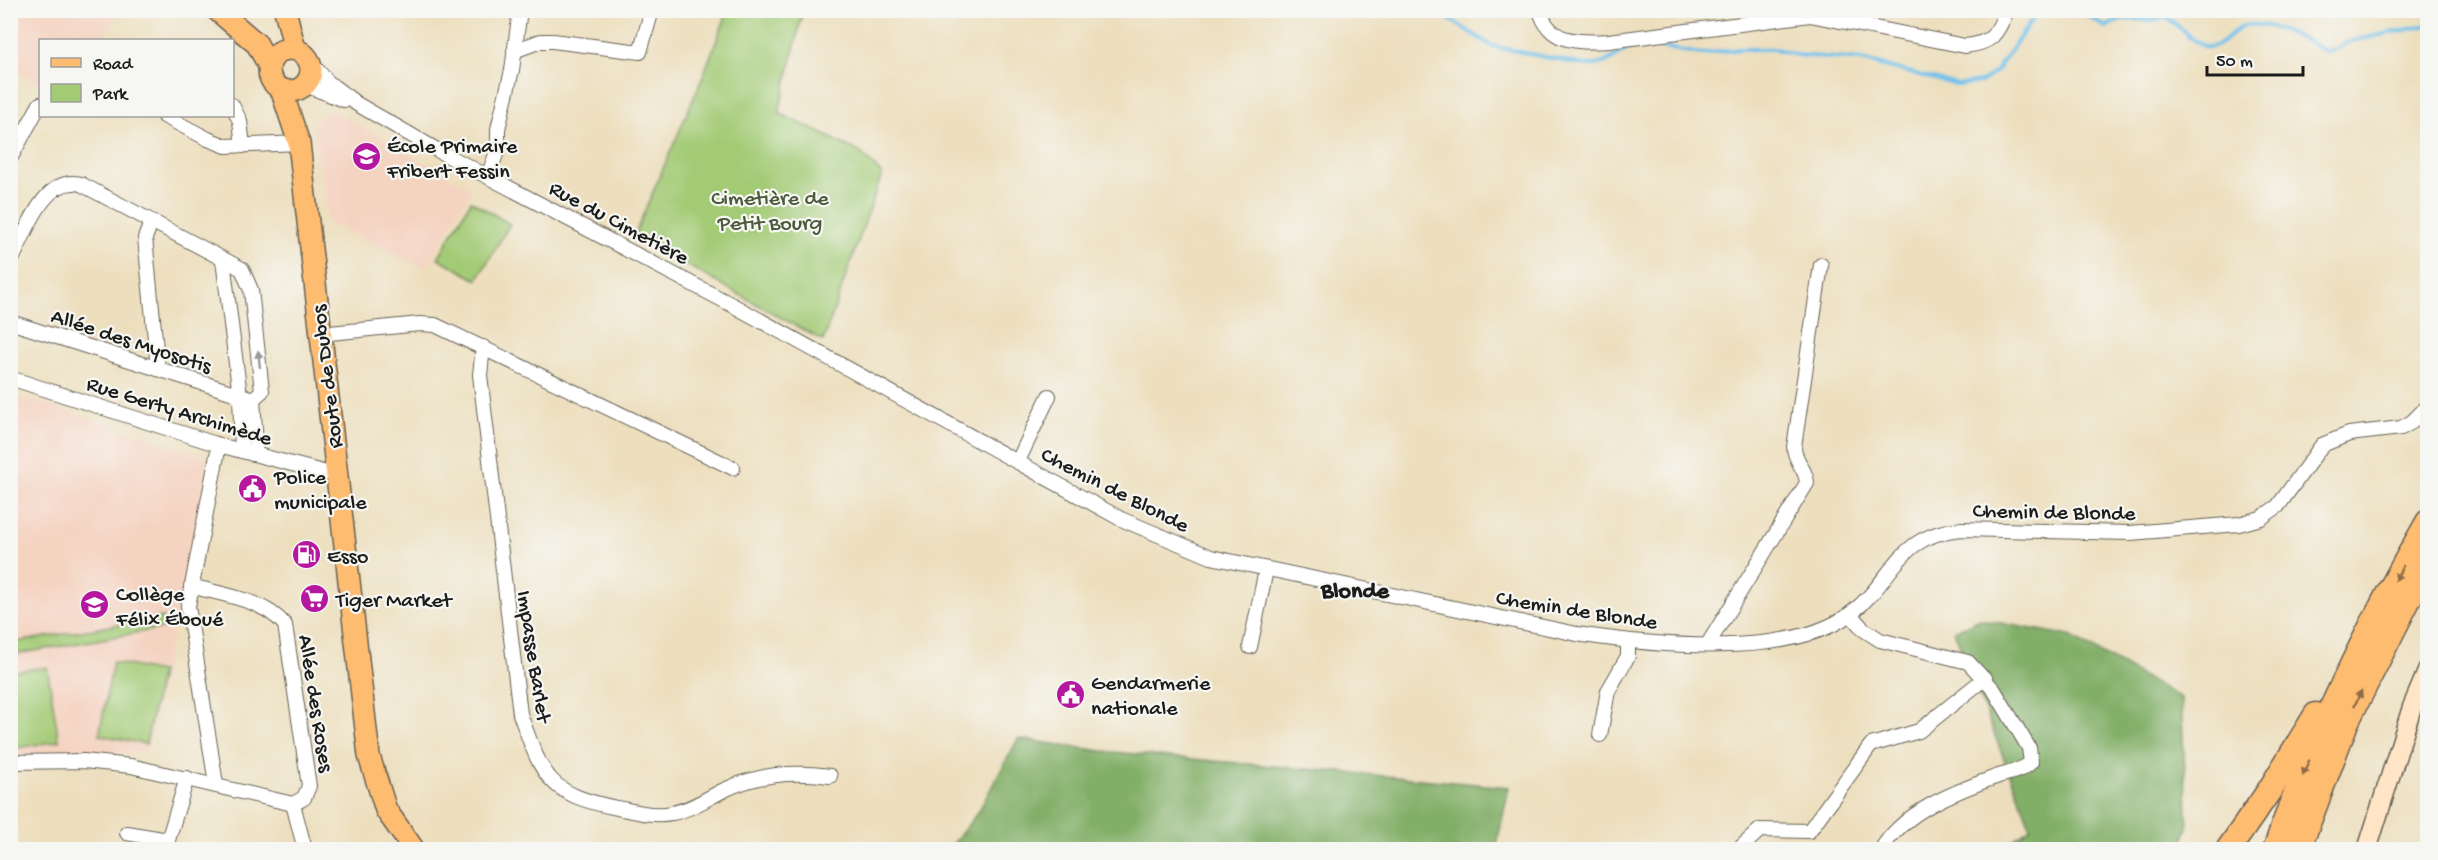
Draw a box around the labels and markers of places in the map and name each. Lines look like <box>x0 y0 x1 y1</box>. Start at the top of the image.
place label: École Primaire Fribert Fessin <box>386 135 518 186</box>
school or university icon: École Primaire Fribert Fessin <box>350 141 382 173</box>
place label: Police municipale <box>273 466 367 517</box>
public building icon: Police municipale <box>237 472 269 504</box>
fuel station icon: Esso <box>290 538 322 570</box>
place label: Esso <box>327 545 368 571</box>
supermarket icon: Tiger Market <box>299 582 331 614</box>
place label: Collège Félix Éboué <box>115 583 224 634</box>
school or university icon: Collège Félix Éboué <box>79 589 111 621</box>
place label: Tiger Market <box>334 589 454 615</box>
place label: Gendarmerie nationale <box>1091 672 1211 723</box>
public building icon: Gendarmerie nationale <box>1054 678 1086 710</box>

